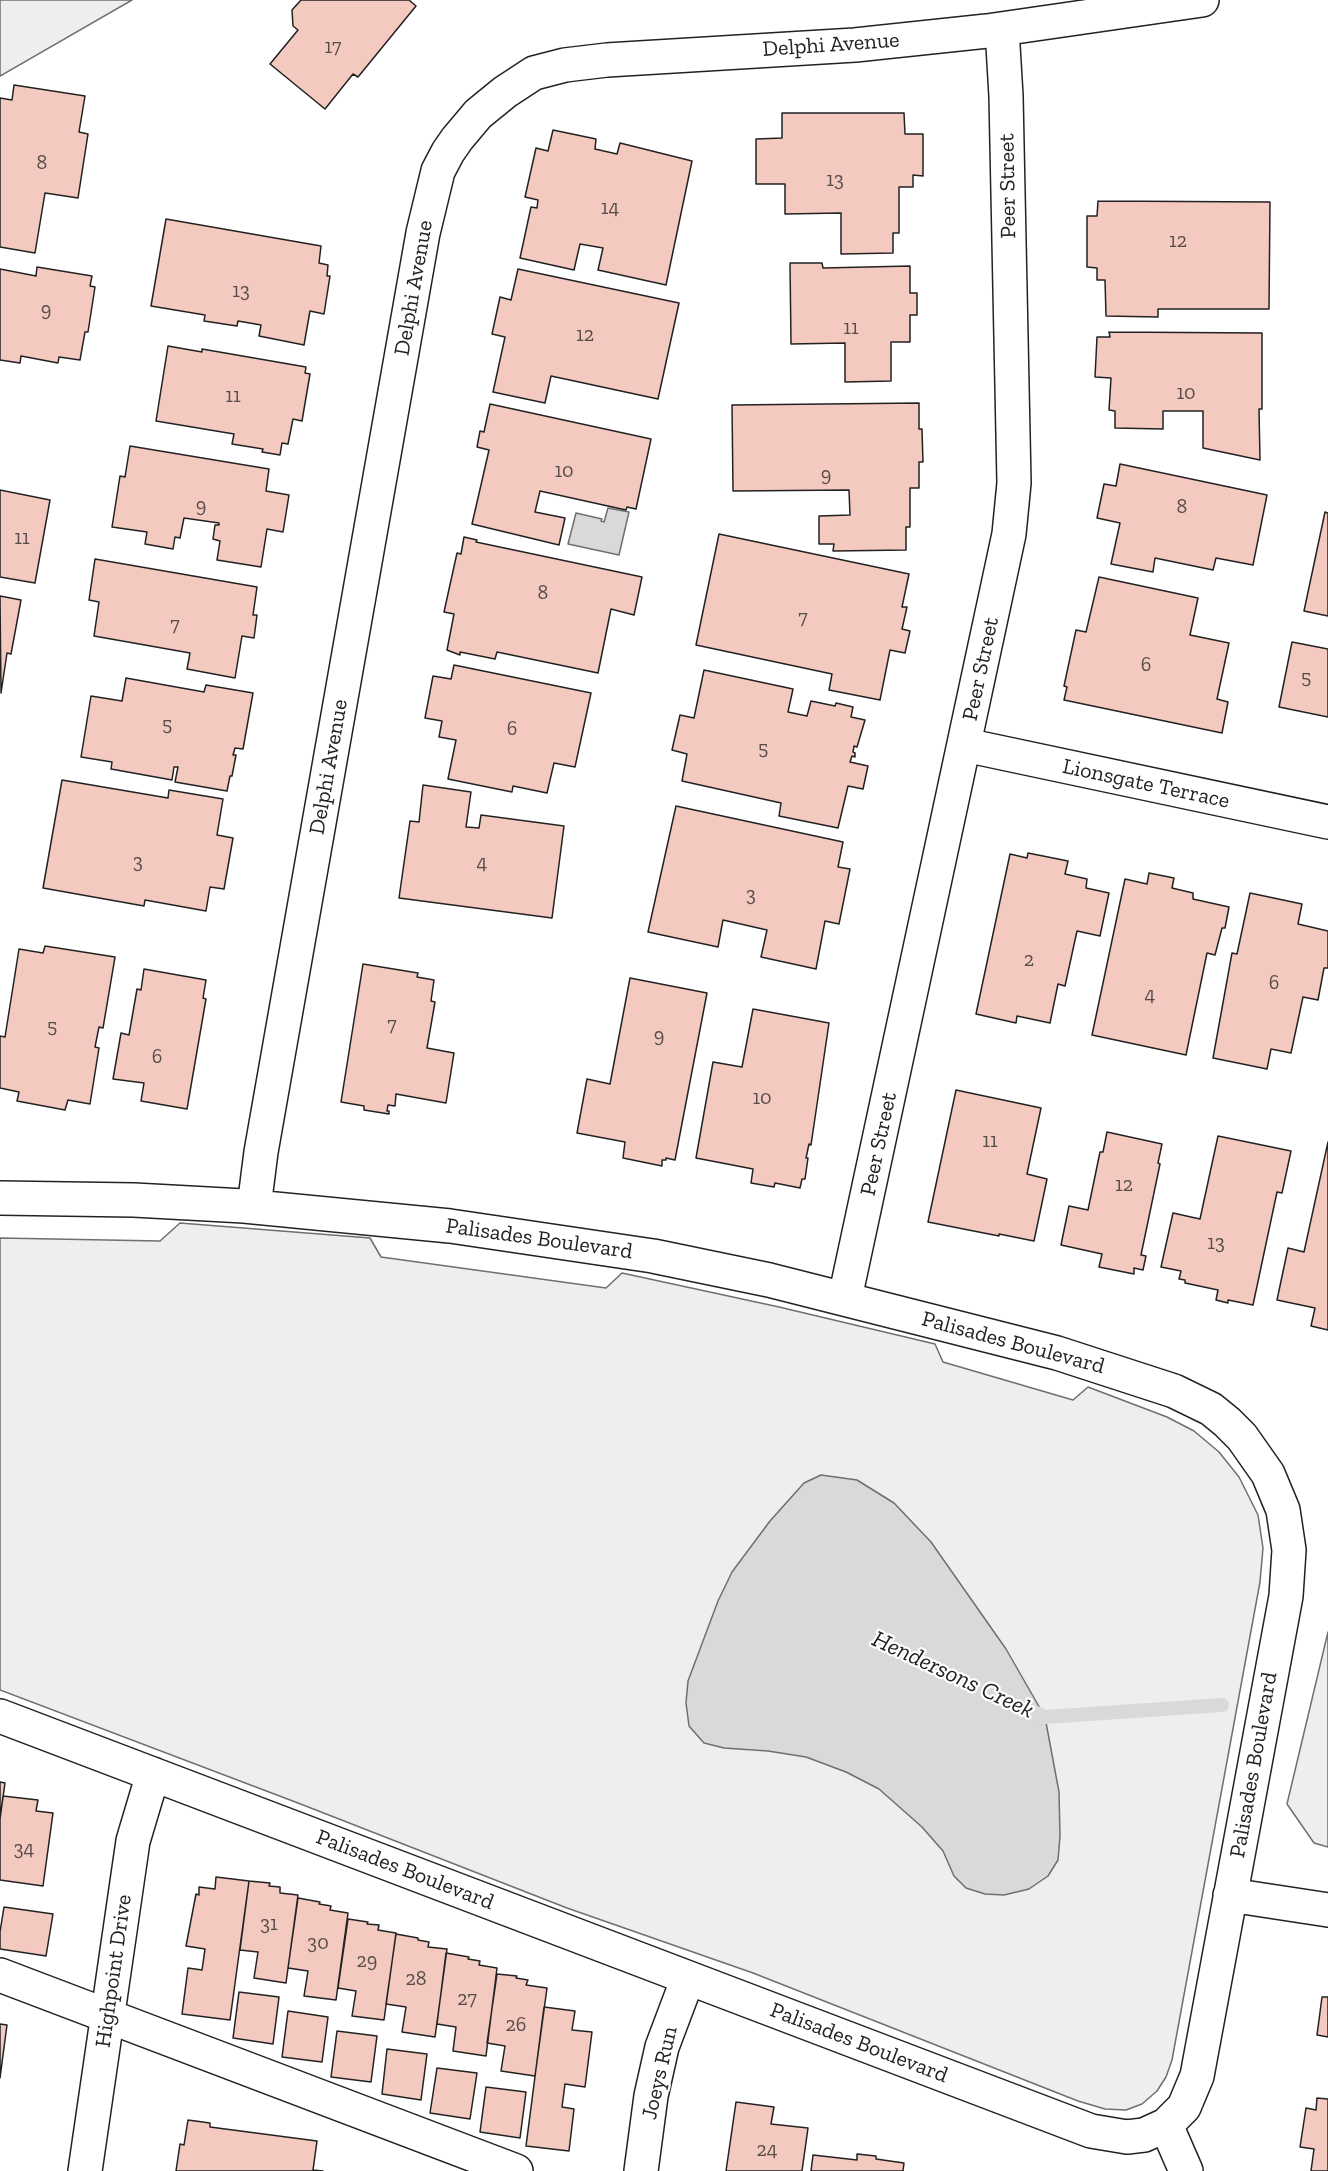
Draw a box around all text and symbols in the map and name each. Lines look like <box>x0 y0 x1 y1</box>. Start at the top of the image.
street label: Delphi Avenue <box>762 27 900 63</box>
house number: 17 <box>325 35 341 59</box>
street label: Peer Street <box>994 133 1022 239</box>
house number: 8 <box>37 151 47 175</box>
house number: 13 <box>826 168 844 192</box>
house number: 14 <box>601 196 619 220</box>
street label: Delphi Avenue <box>389 218 439 358</box>
house number: 12 <box>1169 229 1187 253</box>
house number: 13 <box>232 279 250 303</box>
house number: 9 <box>41 298 51 322</box>
house number: 11 <box>843 316 859 340</box>
house number: 12 <box>576 323 594 347</box>
house number: 10 <box>1176 381 1196 405</box>
house number: 11 <box>225 384 241 408</box>
house number: 10 <box>554 459 574 483</box>
house number: 9 <box>821 463 831 487</box>
house number: 9 <box>196 494 206 518</box>
house number: 8 <box>1177 495 1187 519</box>
house number: 11 <box>14 526 30 550</box>
house number: 8 <box>538 581 548 605</box>
house number: 7 <box>798 606 808 630</box>
house number: 7 <box>170 613 180 637</box>
street label: Peer Street <box>957 615 1005 723</box>
house number: 6 <box>1141 653 1151 677</box>
house number: 5 <box>1301 666 1311 690</box>
street label: Delphi Avenue <box>304 697 354 837</box>
house number: 5 <box>162 713 172 737</box>
house number: 6 <box>507 717 517 741</box>
house number: 5 <box>758 737 768 761</box>
street label: Lionsgate Terrace <box>1060 753 1232 815</box>
house number: 3 <box>133 850 143 874</box>
house number: 4 <box>477 851 487 875</box>
house number: 3 <box>746 883 756 907</box>
house number: 2 <box>1024 948 1034 972</box>
house number: 6 <box>1269 971 1279 995</box>
house number: 4 <box>1145 983 1155 1007</box>
house number: 7 <box>387 1013 397 1037</box>
house number: 5 <box>47 1015 57 1039</box>
house number: 9 <box>654 1024 664 1048</box>
house number: 6 <box>152 1045 162 1069</box>
house number: 10 <box>752 1086 772 1110</box>
street label: Peer Street <box>855 1090 903 1198</box>
house number: 11 <box>982 1129 998 1153</box>
house number: 12 <box>1115 1173 1133 1197</box>
street label: Palisades Boulevard <box>444 1213 634 1265</box>
house number: 13 <box>1207 1231 1225 1255</box>
street label: Palisades Boulevard <box>919 1306 1107 1380</box>
water label: Hendersons Creek <box>867 1625 1039 1725</box>
street label: Palisades Boulevard <box>1225 1670 1283 1860</box>
street label: Palisades Boulevard <box>312 1824 498 1916</box>
house number: 34 <box>14 1837 34 1861</box>
street label: Highpoint Drive <box>90 1893 138 2049</box>
house number: 31 <box>260 1912 278 1936</box>
house number: 30 <box>307 1931 329 1955</box>
house number: 29 <box>357 1949 377 1973</box>
house number: 28 <box>405 1967 427 1991</box>
house number: 27 <box>457 1987 477 2011</box>
street label: Palisades Boulevard <box>766 1997 952 2089</box>
house number: 26 <box>506 2013 526 2037</box>
street label: Joeys Run <box>636 2024 684 2122</box>
house number: 24 <box>756 2138 778 2162</box>

